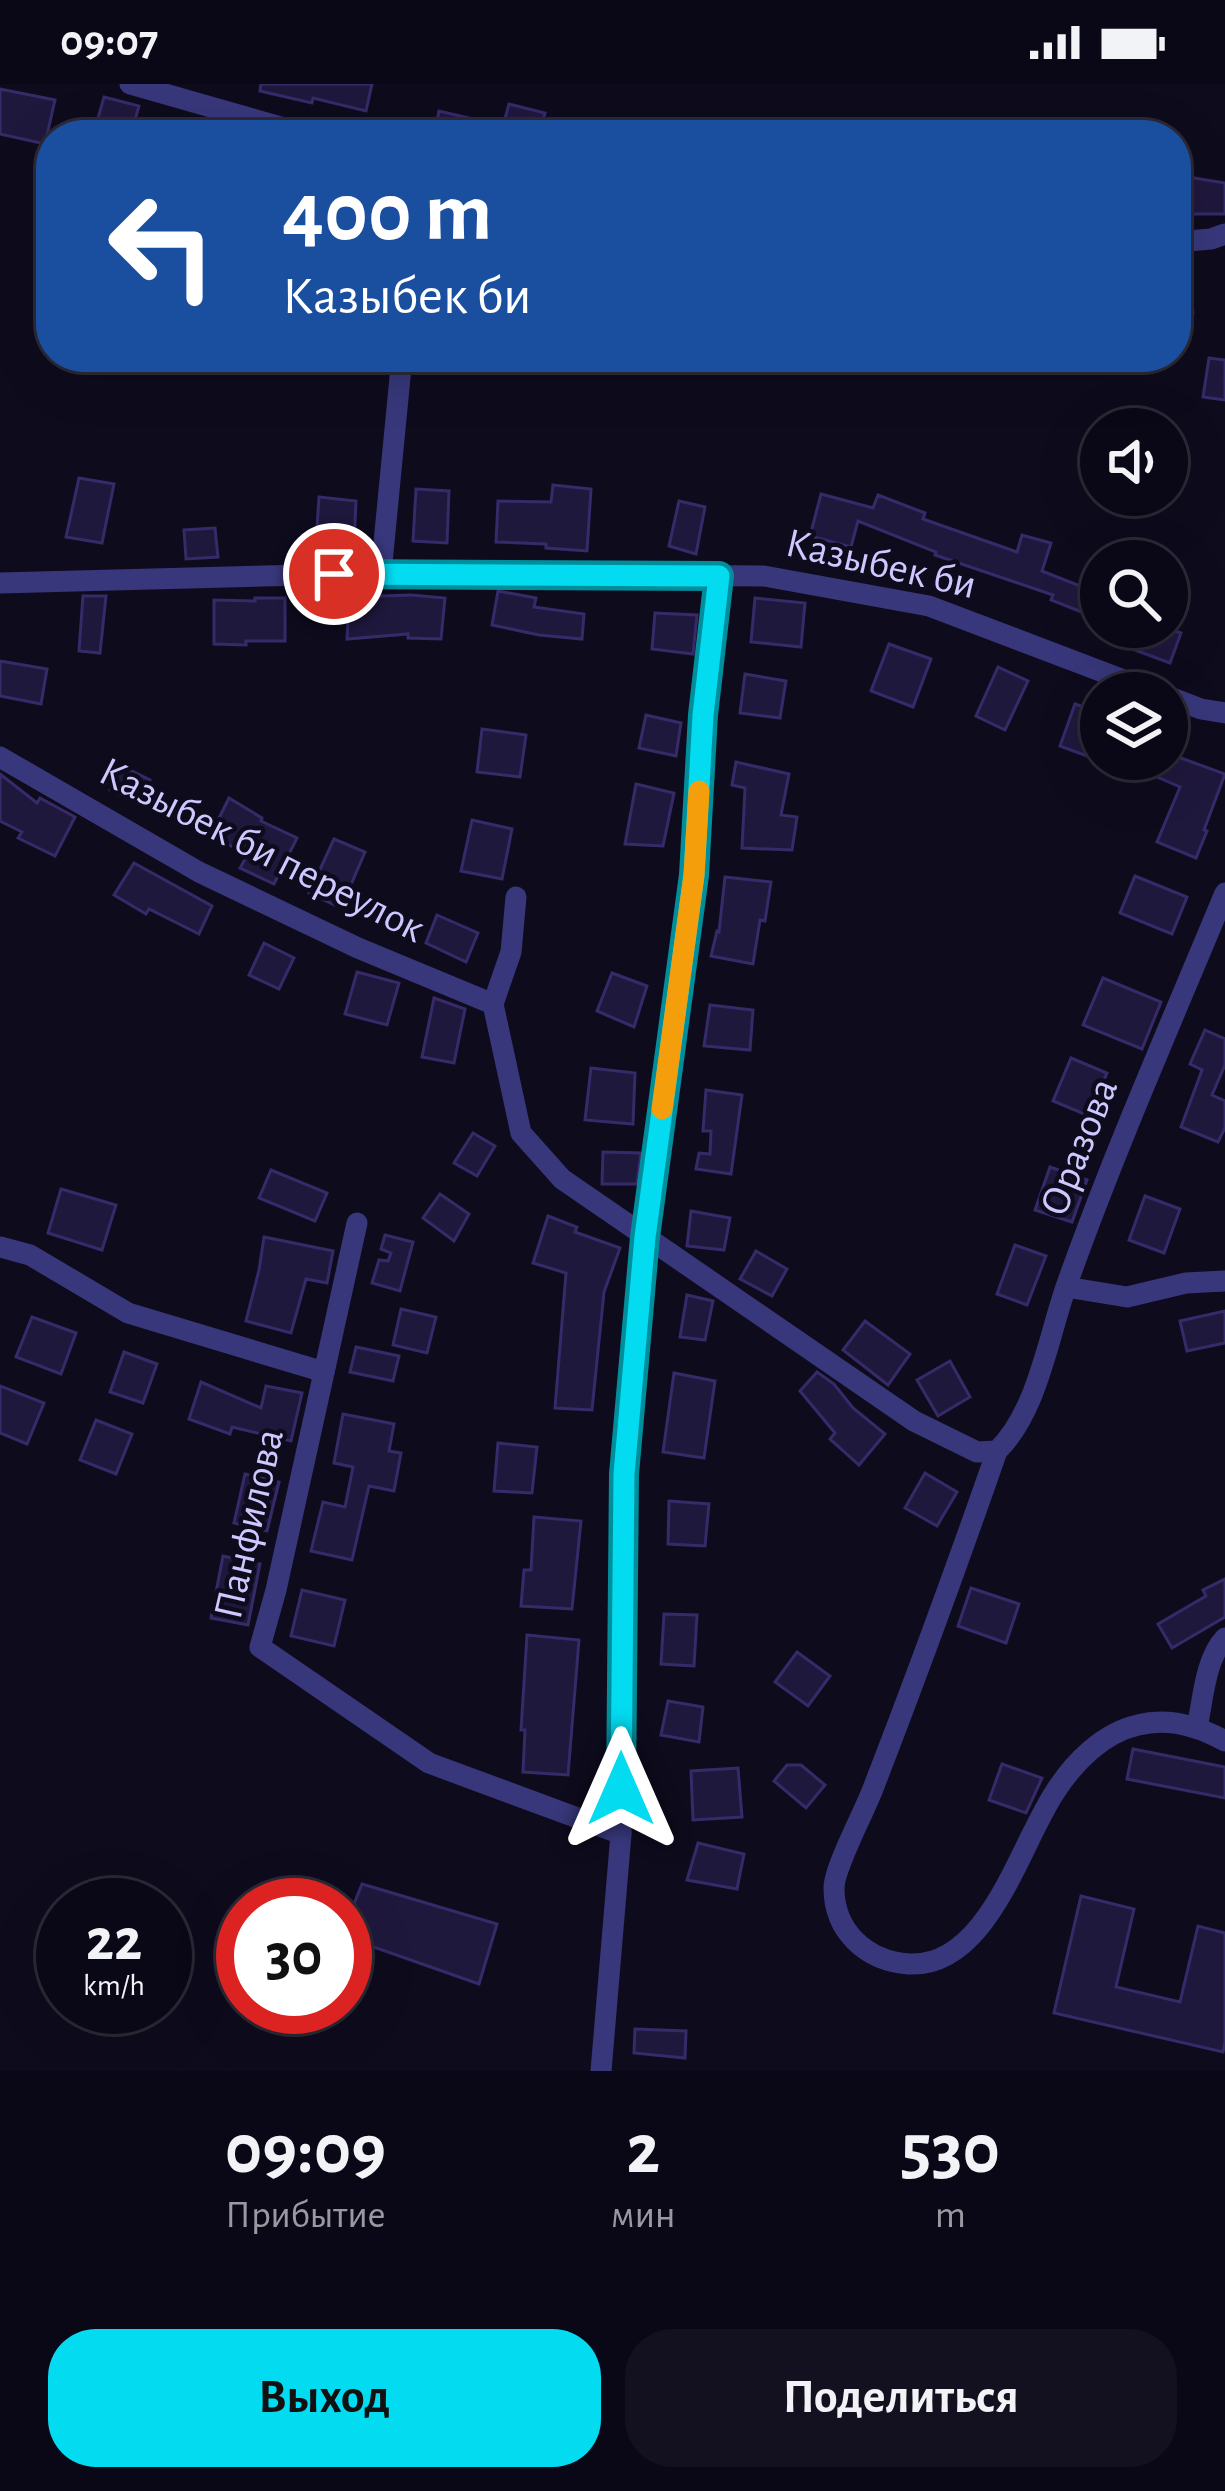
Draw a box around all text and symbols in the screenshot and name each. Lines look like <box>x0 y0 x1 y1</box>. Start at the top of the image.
text: 09:07 <box>60 19 158 64</box>
icon: left <box>84 168 240 324</box>
text: 400 m <box>282 172 492 256</box>
text: Казыбек би <box>282 270 532 324</box>
map controls <box>1080 408 1188 780</box>
button: sound <box>1080 408 1188 516</box>
street label: Казыбек би <box>782 522 980 606</box>
pin <box>283 523 385 625</box>
button: search <box>1080 540 1188 648</box>
icon: arrive <box>301 541 367 607</box>
button: layers <box>1080 672 1188 780</box>
street label: Казыбек би переулок <box>93 750 431 950</box>
street label: Оразова <box>1033 1072 1125 1222</box>
street label: Панфилова <box>207 1425 291 1623</box>
position arrow <box>558 1726 684 1852</box>
speed limit sign: 30 <box>216 1878 372 2034</box>
text: 22 <box>86 1911 142 1971</box>
text: km/h <box>83 1971 145 2001</box>
text: 09:09 <box>225 2114 386 2186</box>
text: 2 <box>626 2114 660 2186</box>
text: 530 <box>900 2114 1000 2186</box>
text: Прибытие <box>225 2196 386 2235</box>
text: мин <box>611 2196 676 2235</box>
text: m <box>935 2196 966 2235</box>
button: Выход <box>48 2329 601 2467</box>
button: Поделиться <box>625 2329 1177 2467</box>

